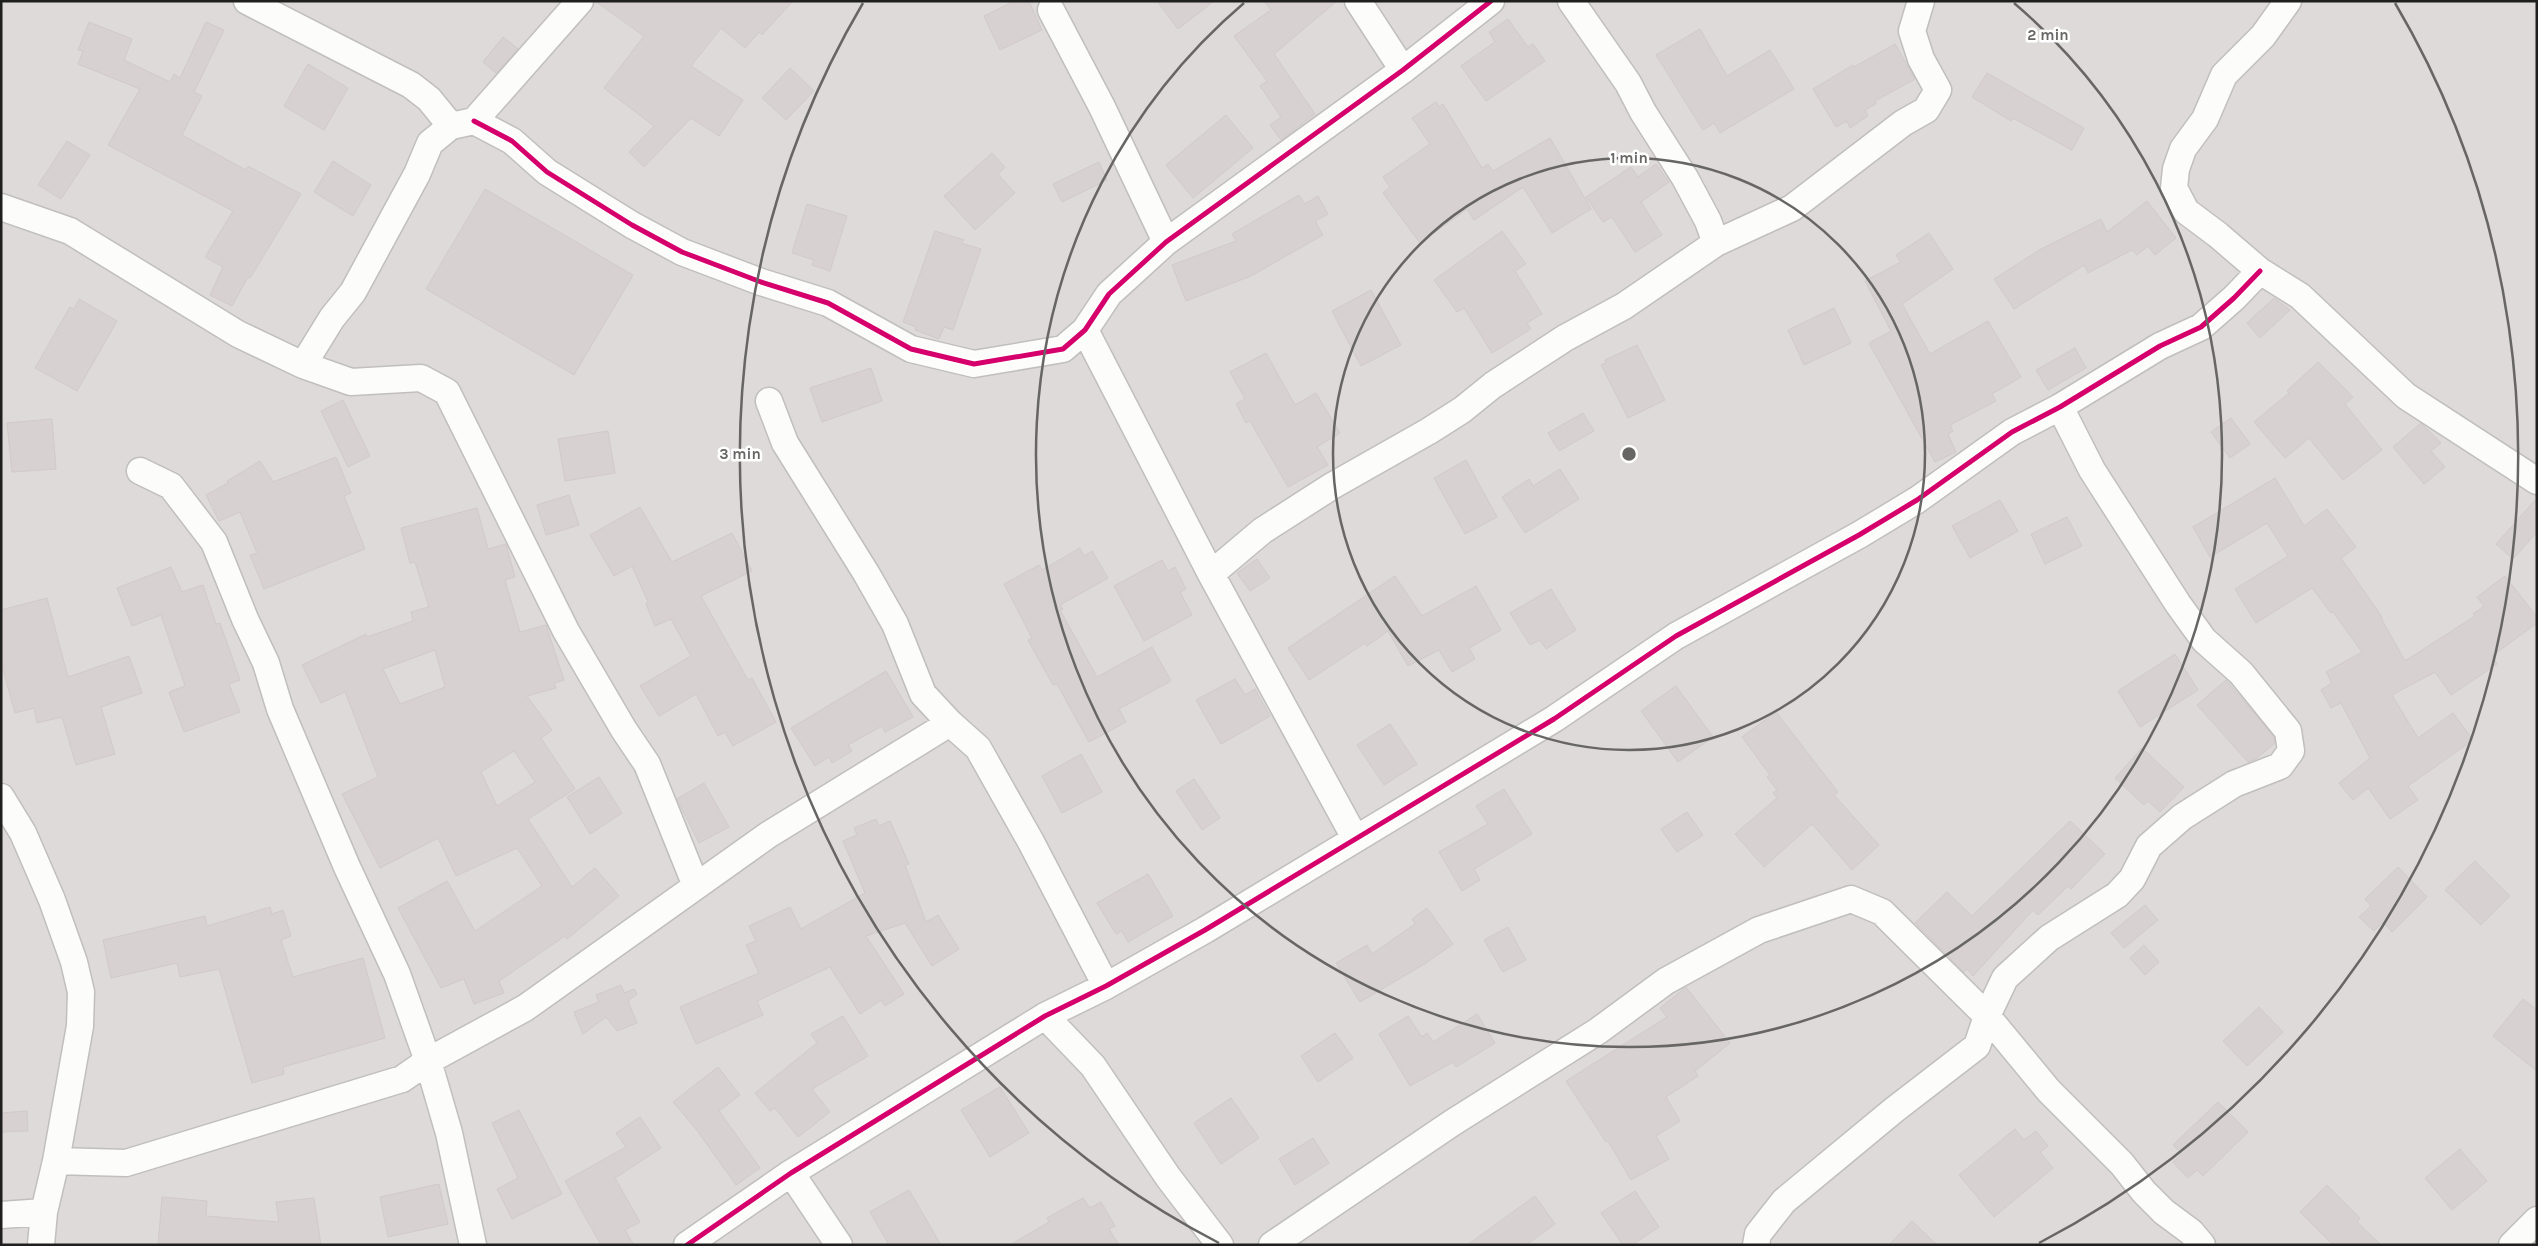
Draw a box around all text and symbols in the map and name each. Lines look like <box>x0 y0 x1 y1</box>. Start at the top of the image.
text: 2 min <box>2027 26 2069 44</box>
text: 1 min <box>1610 149 1648 167</box>
text: 3 min <box>719 445 761 463</box>
centre of rings <box>1620 445 1638 463</box>

